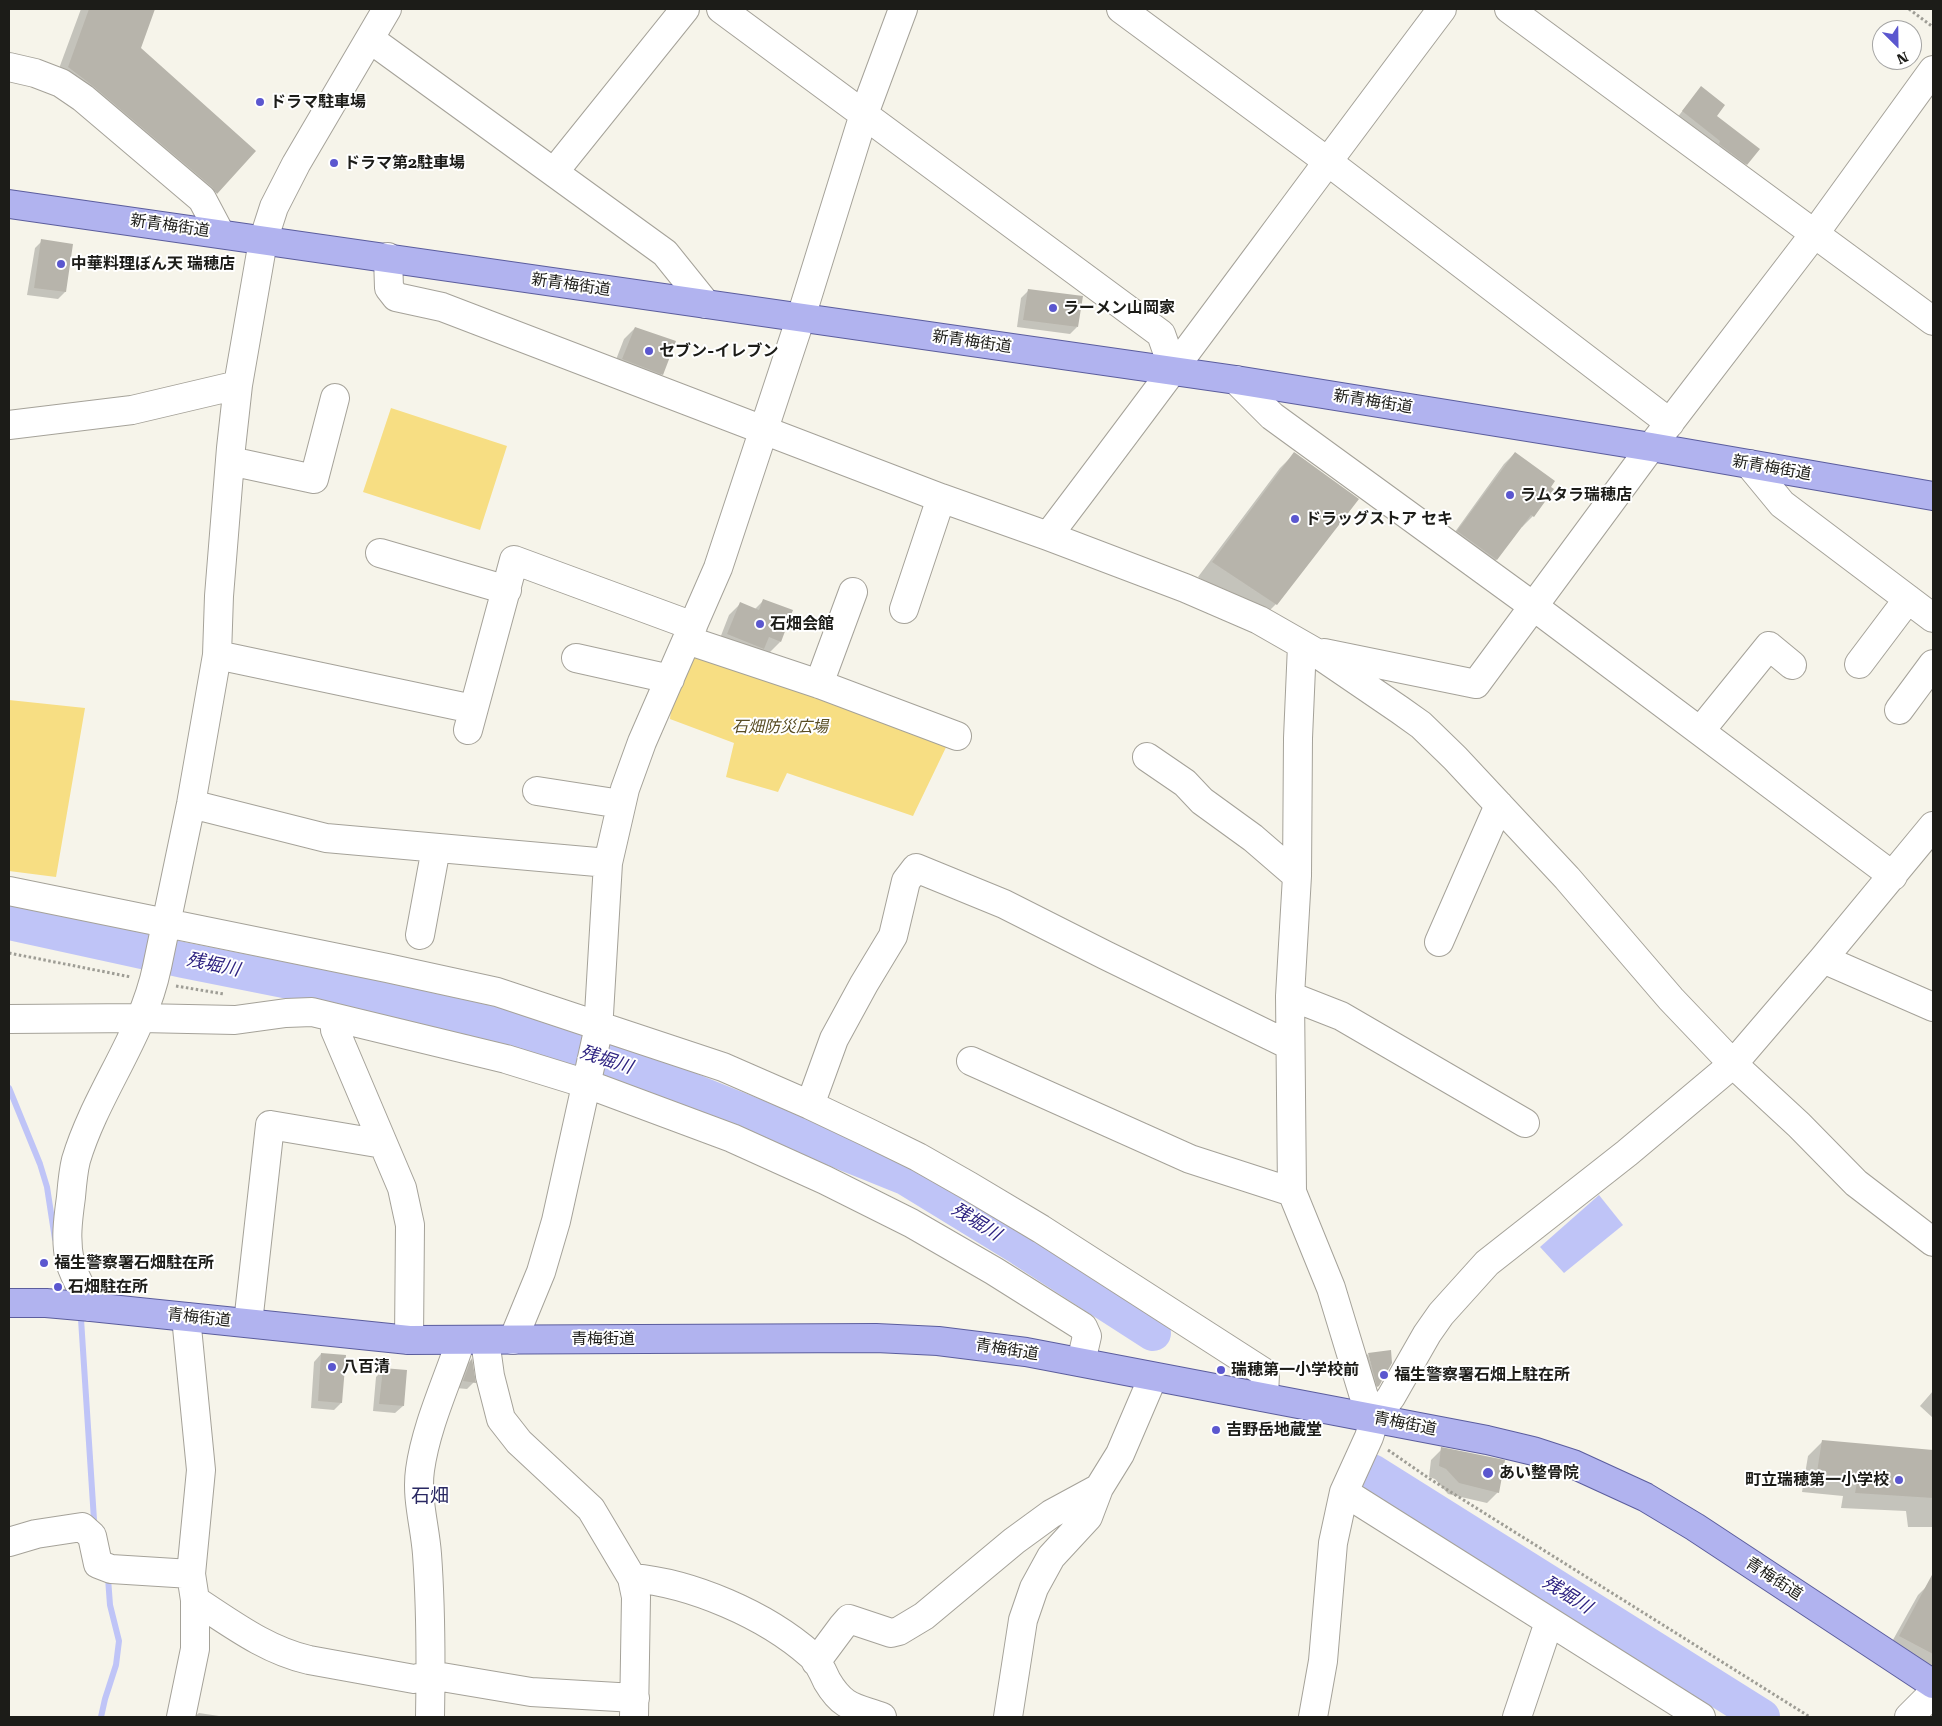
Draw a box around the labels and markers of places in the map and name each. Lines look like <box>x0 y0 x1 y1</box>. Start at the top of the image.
place label: ドラマ駐車場 <box>270 92 366 112</box>
marker: ドラマ駐車場 <box>254 96 266 108</box>
place label: ドラマ第2駐車場 <box>344 153 465 173</box>
marker: ドラマ第2駐車場 <box>328 157 340 169</box>
place label: 中華料理ぼん天 瑞穂店 <box>71 254 235 274</box>
marker: 中華料理ぼん天 瑞穂店 <box>55 258 67 270</box>
place label: ラーメン山岡家 <box>1063 298 1175 318</box>
marker: ラーメン山岡家 <box>1047 302 1059 314</box>
place label: セブン-イレブン <box>659 341 778 361</box>
marker: セブン-イレブン <box>643 345 655 357</box>
place label: ラムタラ瑞穂店 <box>1520 485 1632 505</box>
marker: ラムタラ瑞穂店 <box>1504 489 1516 501</box>
place label: ドラッグストア セキ <box>1305 509 1453 529</box>
marker: ドラッグストア セキ <box>1289 513 1301 525</box>
place label: 石畑会館 <box>770 614 834 634</box>
marker: 石畑会館 <box>754 618 766 630</box>
place label: 福生警察署石畑駐在所 <box>54 1253 214 1273</box>
marker: 福生警察署石畑駐在所 <box>38 1257 50 1269</box>
place label: 石畑駐在所 <box>68 1277 148 1297</box>
marker: 石畑駐在所 <box>52 1281 64 1293</box>
place label: 八百清 <box>342 1357 390 1377</box>
place label: 瑞穂第一小学校前 <box>1231 1360 1359 1380</box>
marker: 八百清 <box>326 1361 338 1373</box>
marker: 瑞穂第一小学校前 <box>1215 1364 1227 1376</box>
place label: 福生警察署石畑上駐在所 <box>1394 1365 1570 1385</box>
marker: 福生警察署石畑上駐在所 <box>1378 1369 1390 1381</box>
place label: 吉野岳地蔵堂 <box>1226 1420 1322 1440</box>
marker: 吉野岳地蔵堂 <box>1210 1424 1222 1436</box>
place label: あい整骨院 <box>1499 1463 1579 1483</box>
marker: あい整骨院 <box>1481 1466 1495 1480</box>
place label: 町立瑞穂第一小学校 <box>1745 1470 1889 1490</box>
marker: 町立瑞穂第一小学校 <box>1893 1474 1905 1486</box>

